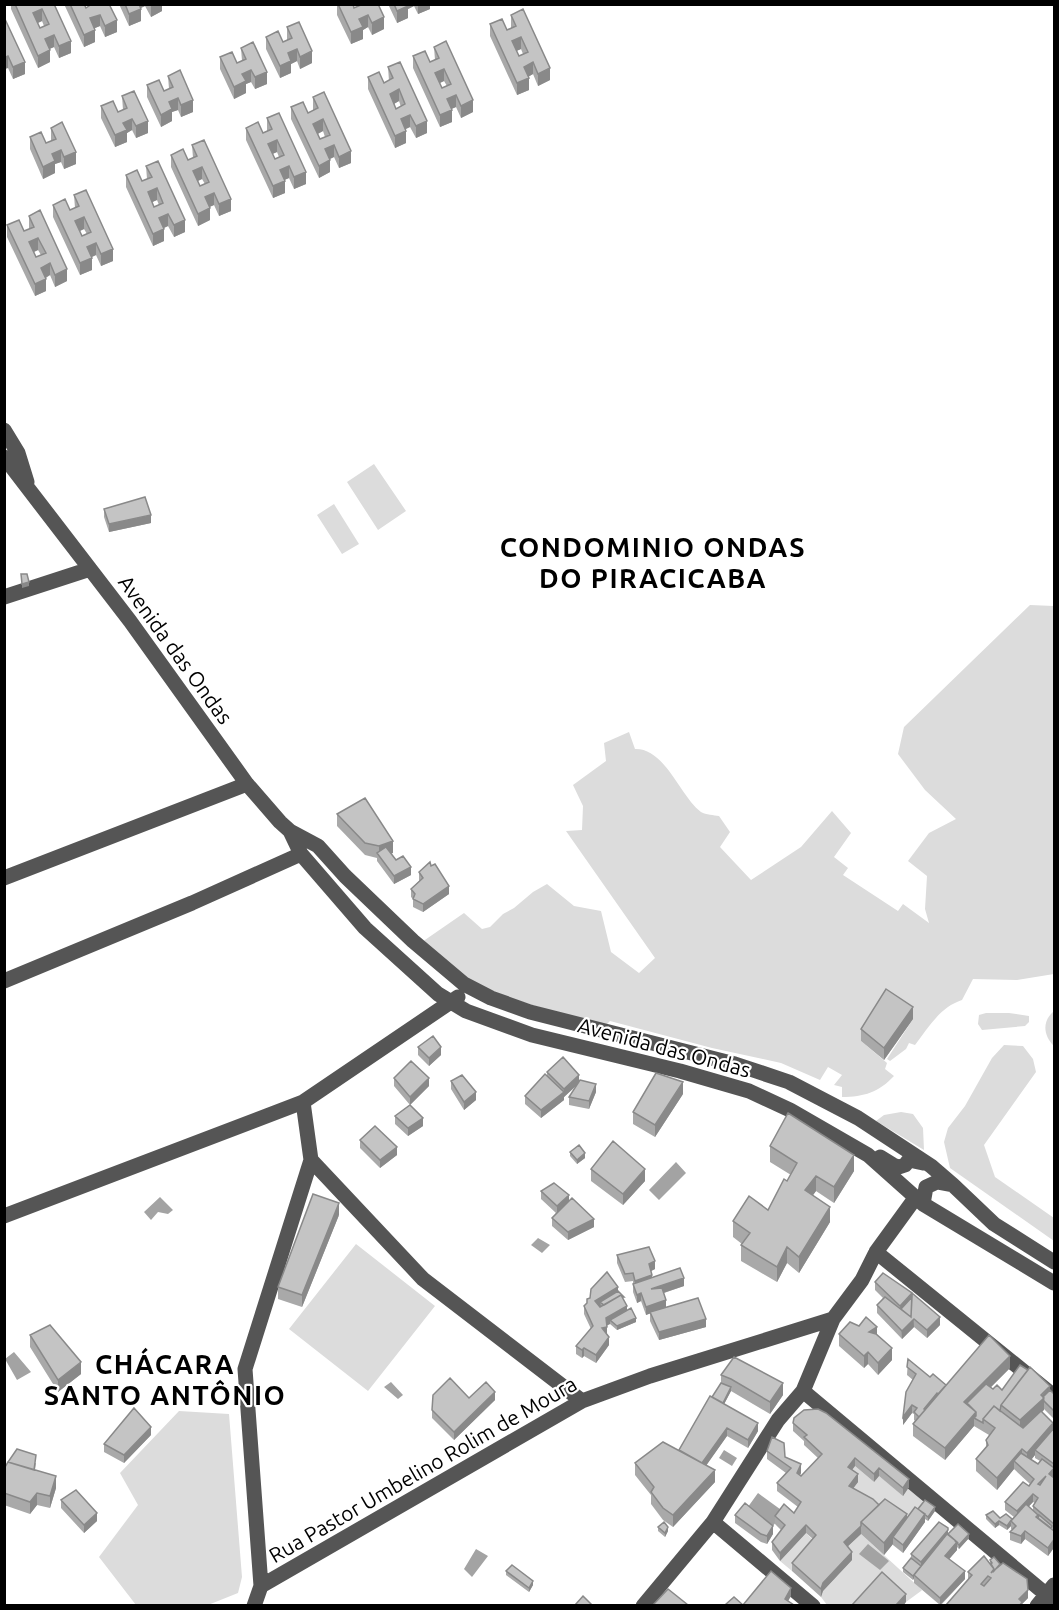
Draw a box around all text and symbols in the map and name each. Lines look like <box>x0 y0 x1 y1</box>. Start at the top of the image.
district label: CONDOMINIO ONDAS DO PIRACICABA <box>500 532 806 593</box>
street label: Avenida das Ondas <box>114 571 238 728</box>
street label: Avenida das Ondas <box>575 1012 753 1082</box>
district label: CHÁCARA SANTO ANTÔNIO <box>44 1347 286 1410</box>
street label: Rua Pastor Umbelino Rolim de Moura <box>264 1371 581 1567</box>

